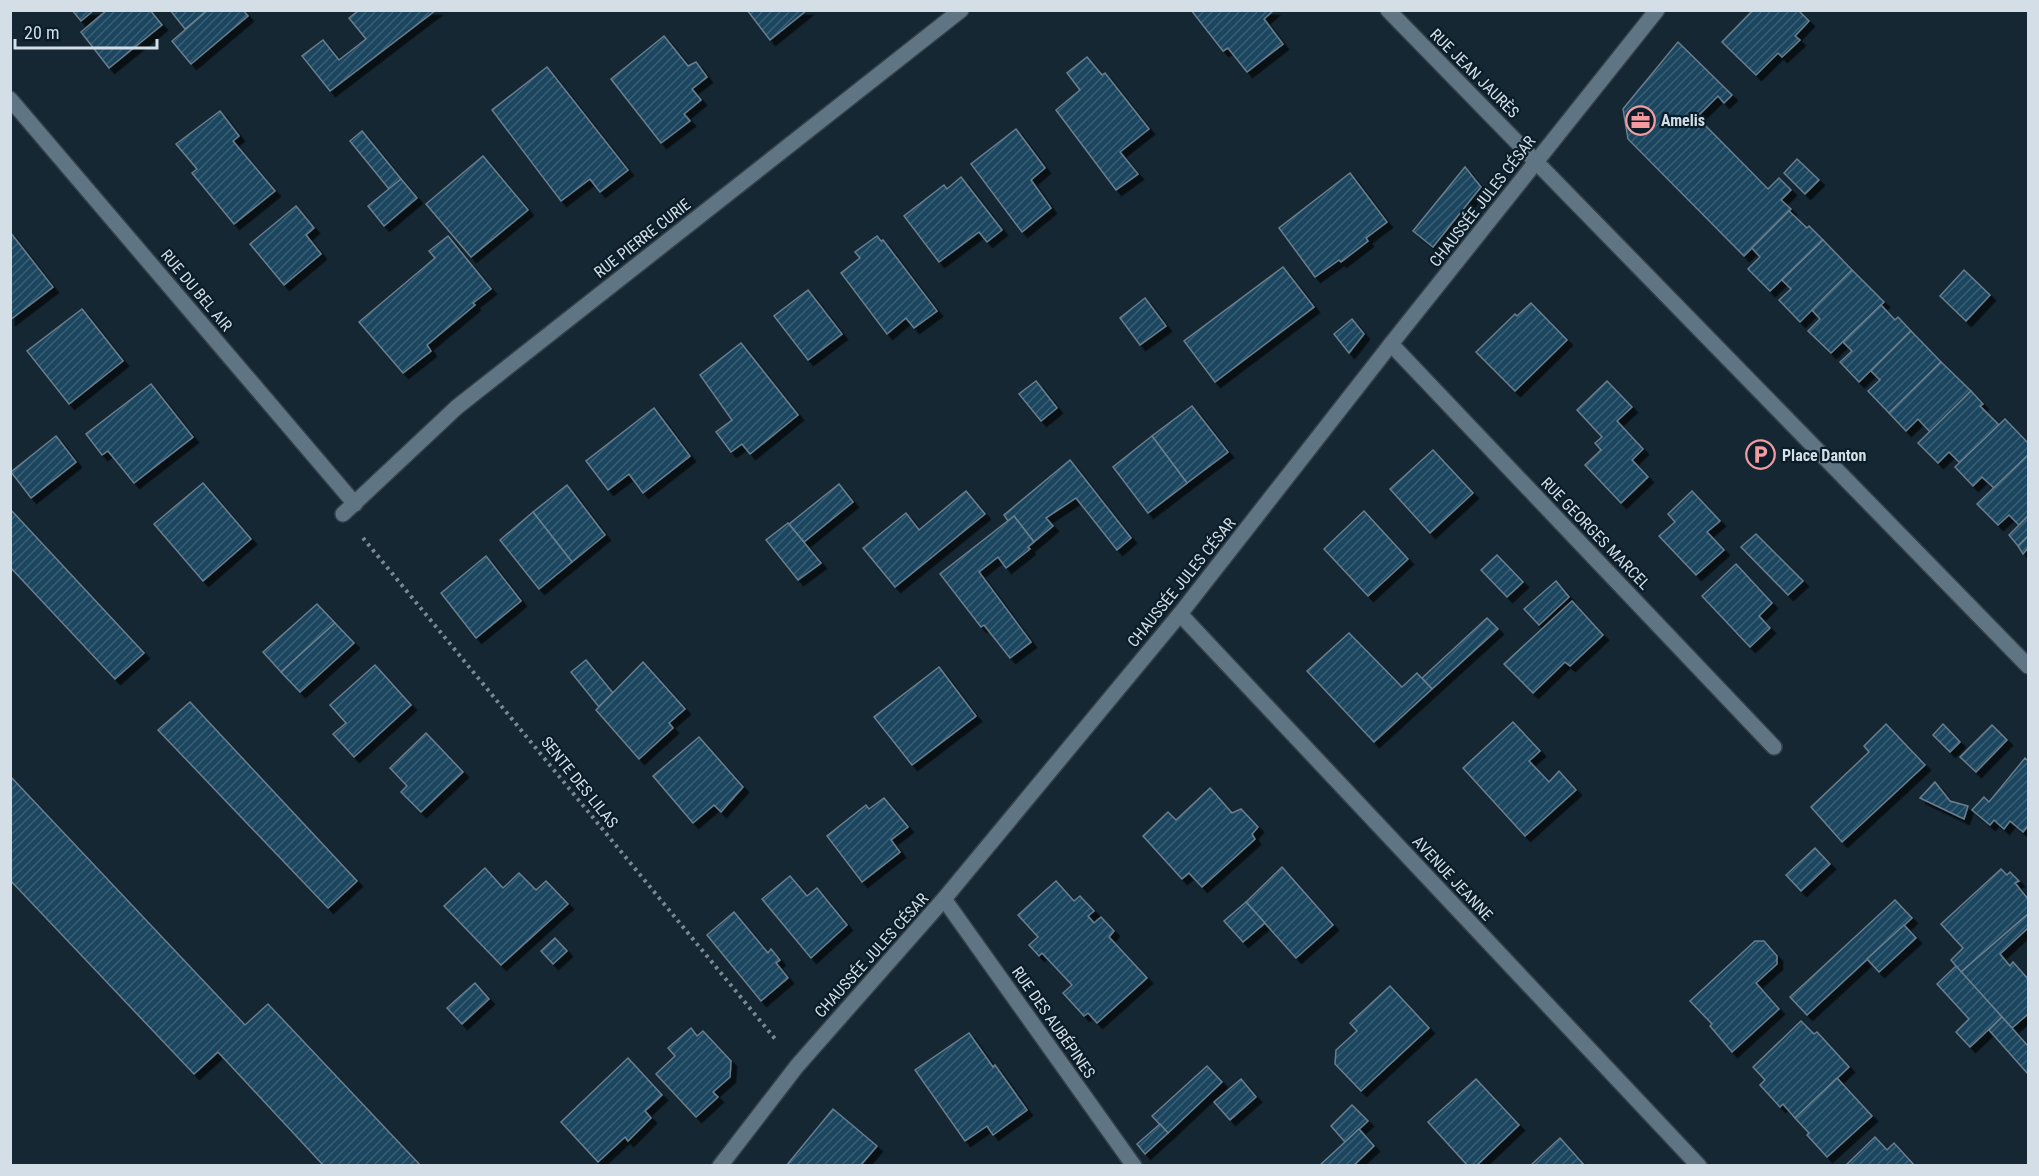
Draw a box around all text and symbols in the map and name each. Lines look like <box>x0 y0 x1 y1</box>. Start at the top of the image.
scale bar <box>15 12 158 50</box>
text: 20 m <box>24 22 59 43</box>
street label: RUE JEAN JAURÈS <box>1426 25 1523 122</box>
office icon: Amelis <box>1624 104 1656 136</box>
place label: Amelis <box>1661 111 1705 130</box>
street label: CHAUSSÉE JULES CÉSAR <box>1425 132 1540 270</box>
street label: RUE PIERRE CURIE <box>590 195 694 282</box>
street label: RUE DU BEL AIR <box>157 246 237 335</box>
parking icon: Place Danton <box>1745 439 1777 471</box>
place label: Place Danton <box>1782 446 1866 465</box>
street label: RUE GEORGES MARCEL <box>1537 473 1654 594</box>
street label: CHAUSSÉE JULES CÉSAR <box>1123 514 1240 651</box>
street label: SENTE DES LILAS <box>537 733 622 832</box>
street label: AVENUE JEANNE <box>1409 832 1497 925</box>
street label: CHAUSSÉE JULES CÉSAR <box>811 889 933 1021</box>
street label: RUE DES AUBÉPINES <box>1008 963 1099 1082</box>

